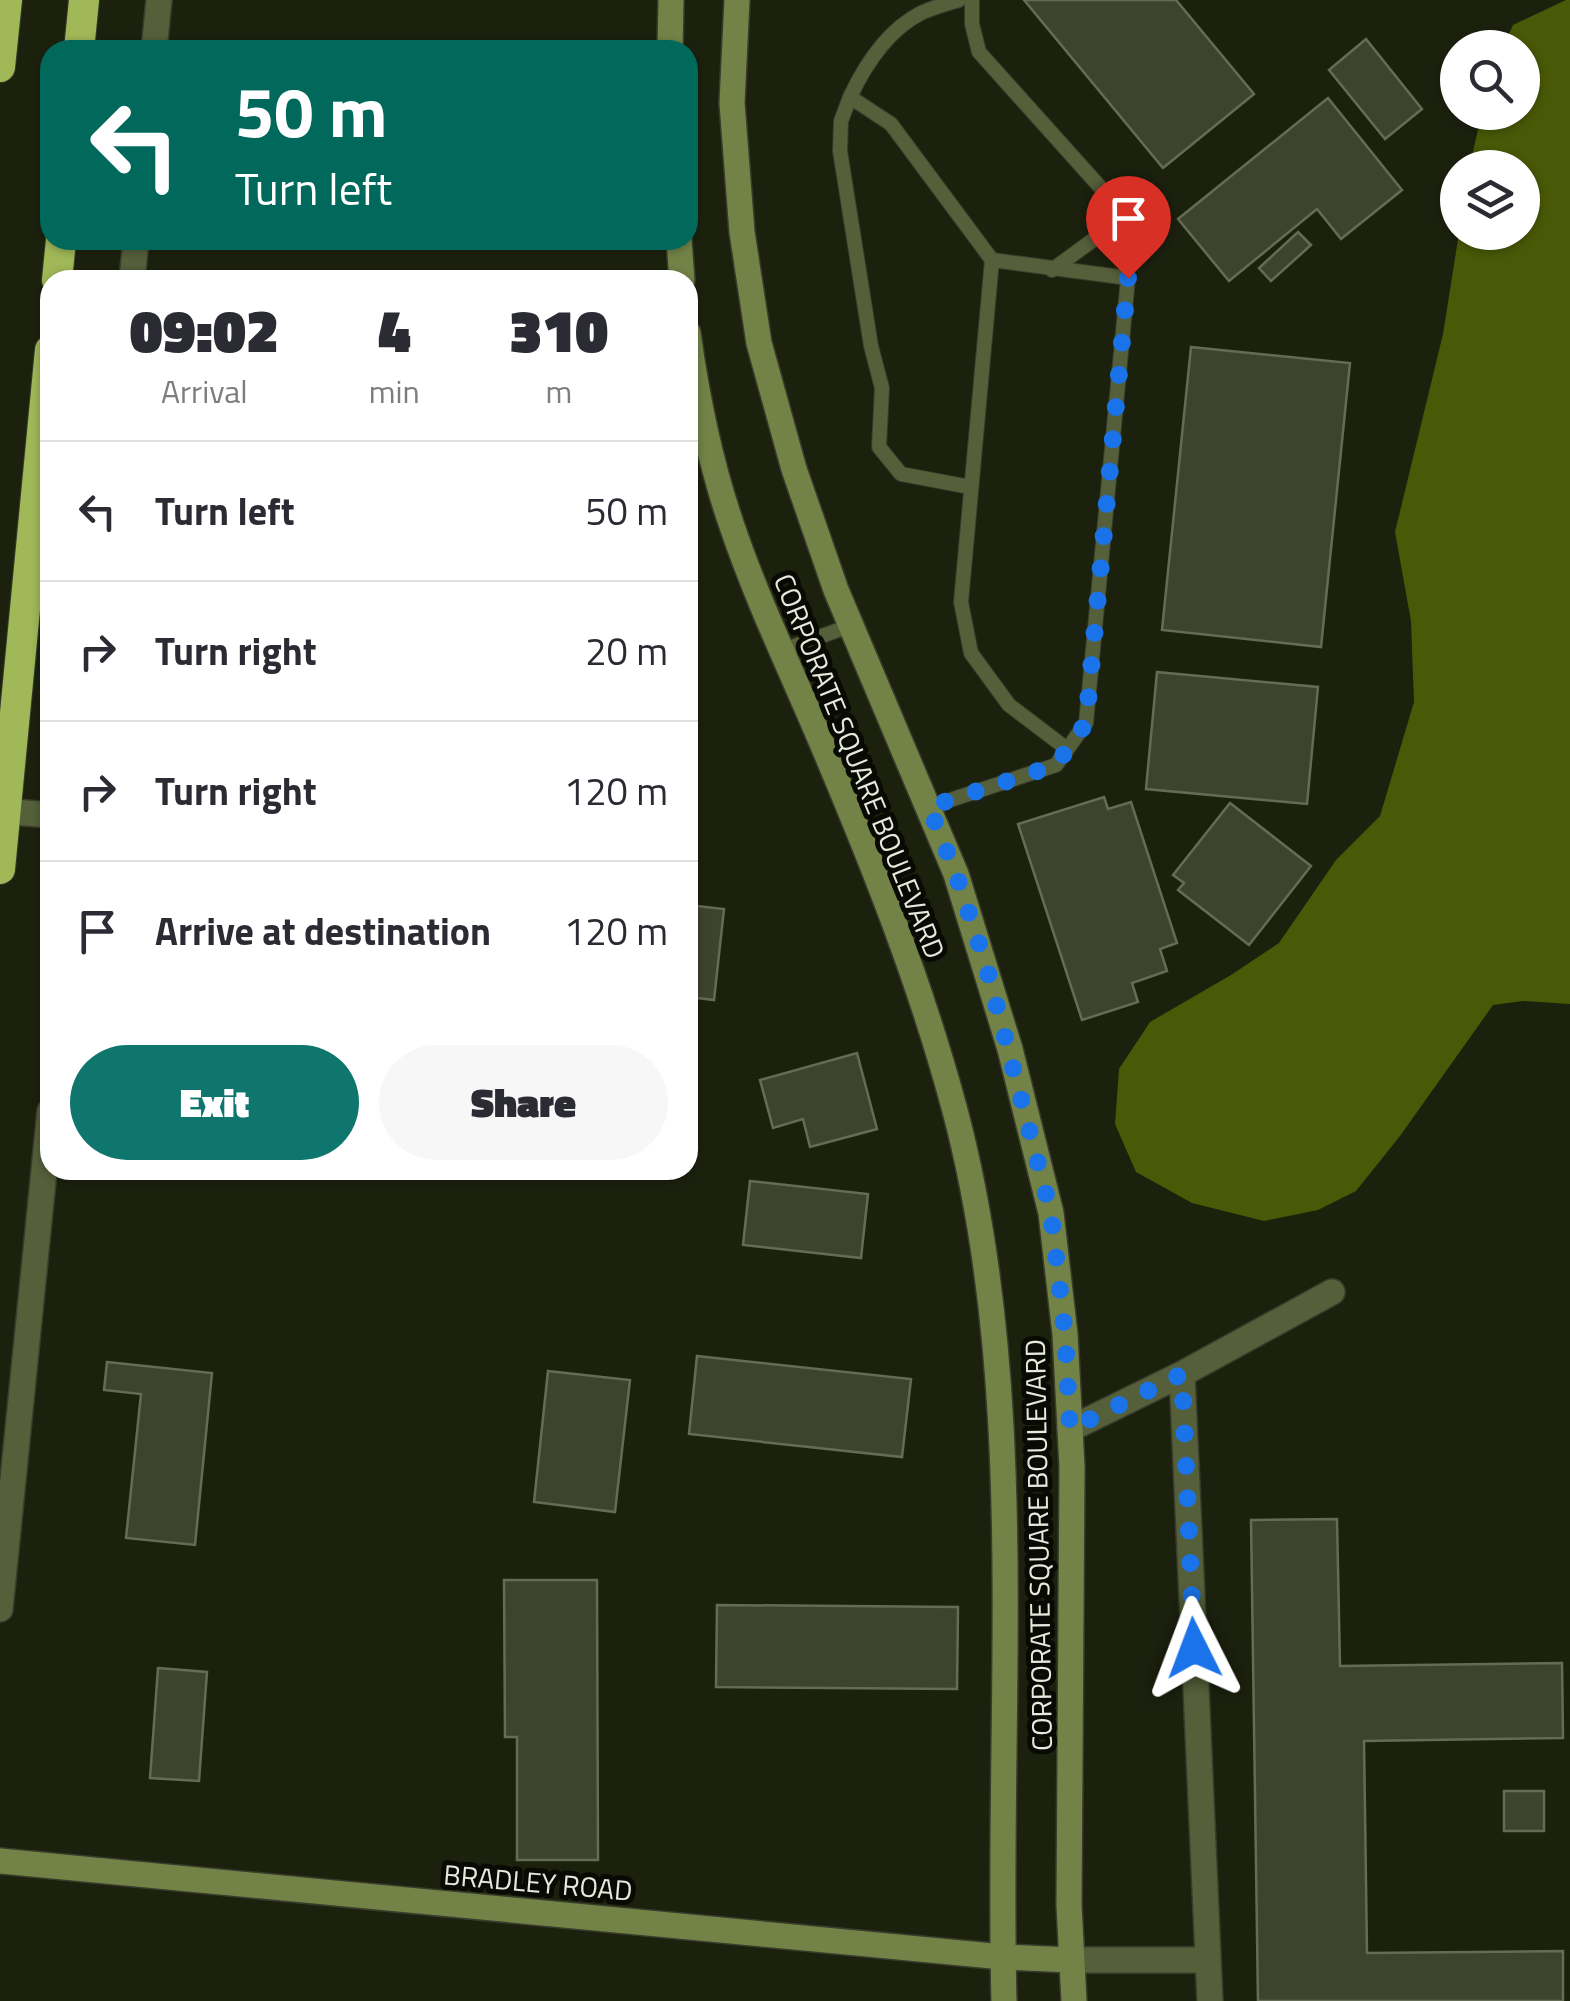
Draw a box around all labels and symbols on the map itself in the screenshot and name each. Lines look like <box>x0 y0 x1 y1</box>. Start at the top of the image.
pin <box>1086 176 1171 279</box>
street label: CORPORATE SQUARE BOULEVARD <box>763 567 957 965</box>
street label: CORPORATE SQUARE BOULEVARD <box>1013 1339 1063 1751</box>
position arrow <box>1142 1596 1246 1700</box>
street label: BRADLEY ROAD <box>442 1852 634 1912</box>

